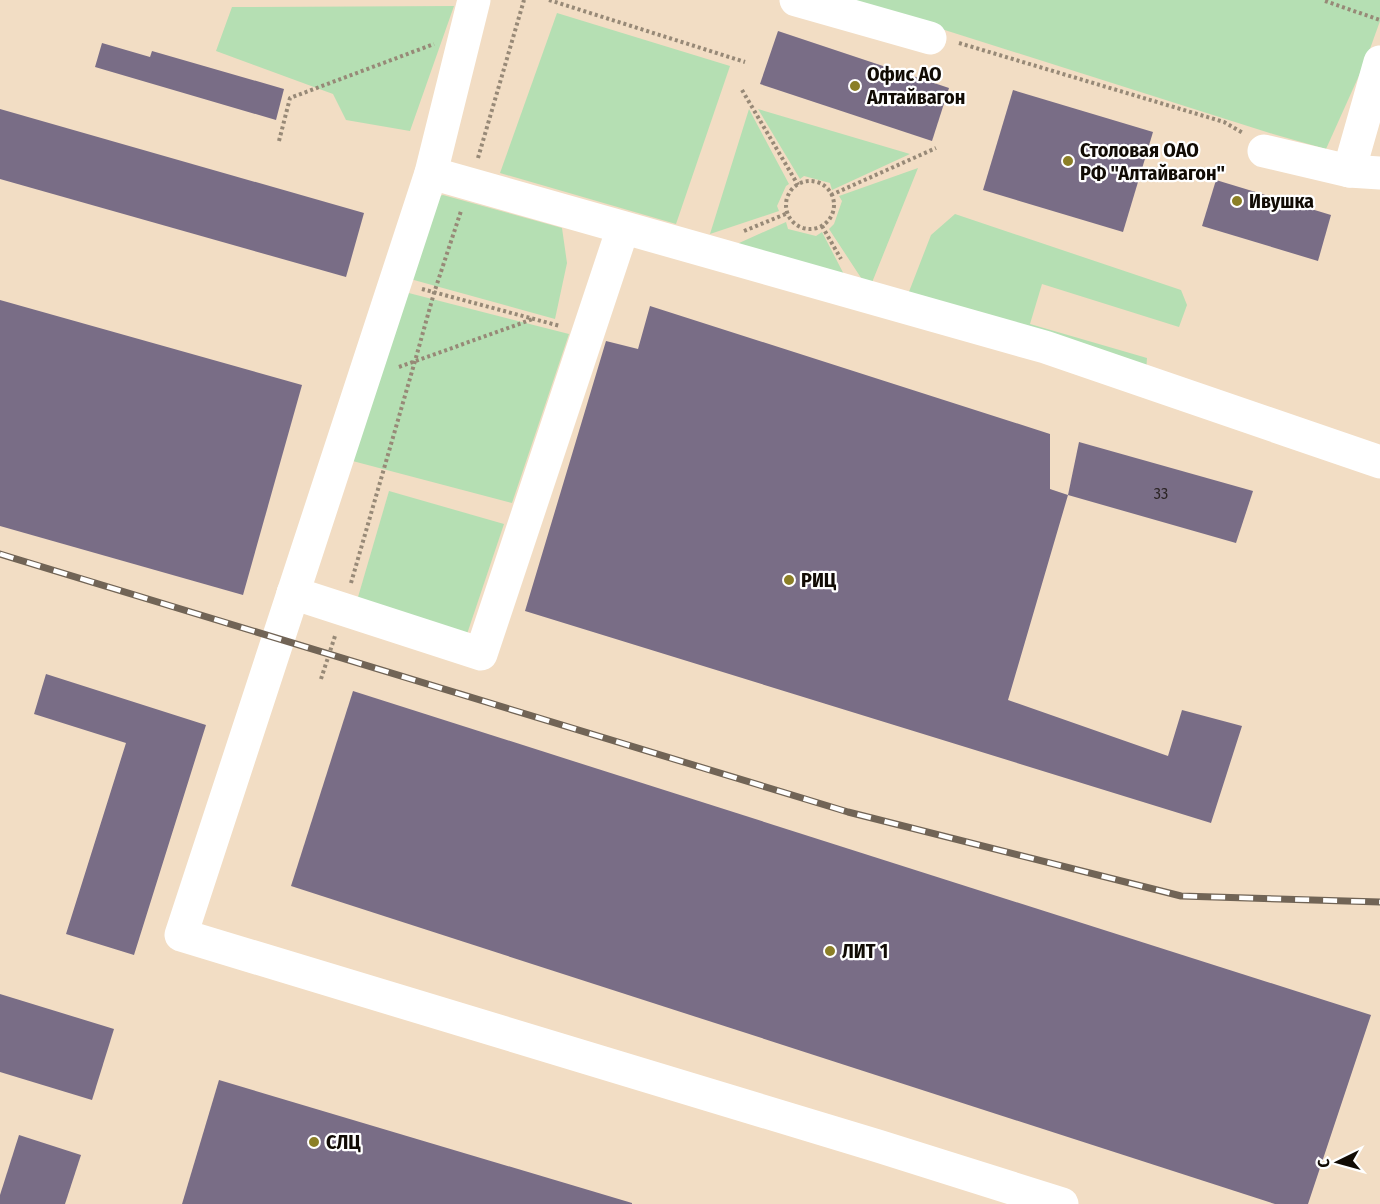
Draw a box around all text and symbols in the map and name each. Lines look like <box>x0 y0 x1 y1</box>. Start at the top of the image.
place label: Офис АО Алтайвагон <box>866 62 965 109</box>
marker: Офис АО Алтайвагон <box>848 79 862 93</box>
place label: Столовая ОАО РФ "Алтайвагон" <box>1080 138 1225 185</box>
marker: Столовая ОАО РФ "Алтайвагон" <box>1061 154 1075 168</box>
place label: Ивушка <box>1249 189 1314 213</box>
marker: Ивушка <box>1230 194 1244 208</box>
house number: 33 <box>1154 484 1168 503</box>
place label: РИЦ <box>801 568 837 592</box>
marker: РИЦ <box>782 573 796 587</box>
place label: ЛИТ 1 <box>842 939 888 963</box>
marker: ЛИТ 1 <box>823 944 837 958</box>
place label: СЛЦ <box>326 1130 361 1154</box>
north arrow <box>1308 1132 1368 1192</box>
marker: СЛЦ <box>307 1135 321 1149</box>
text: С <box>1314 1158 1333 1168</box>

